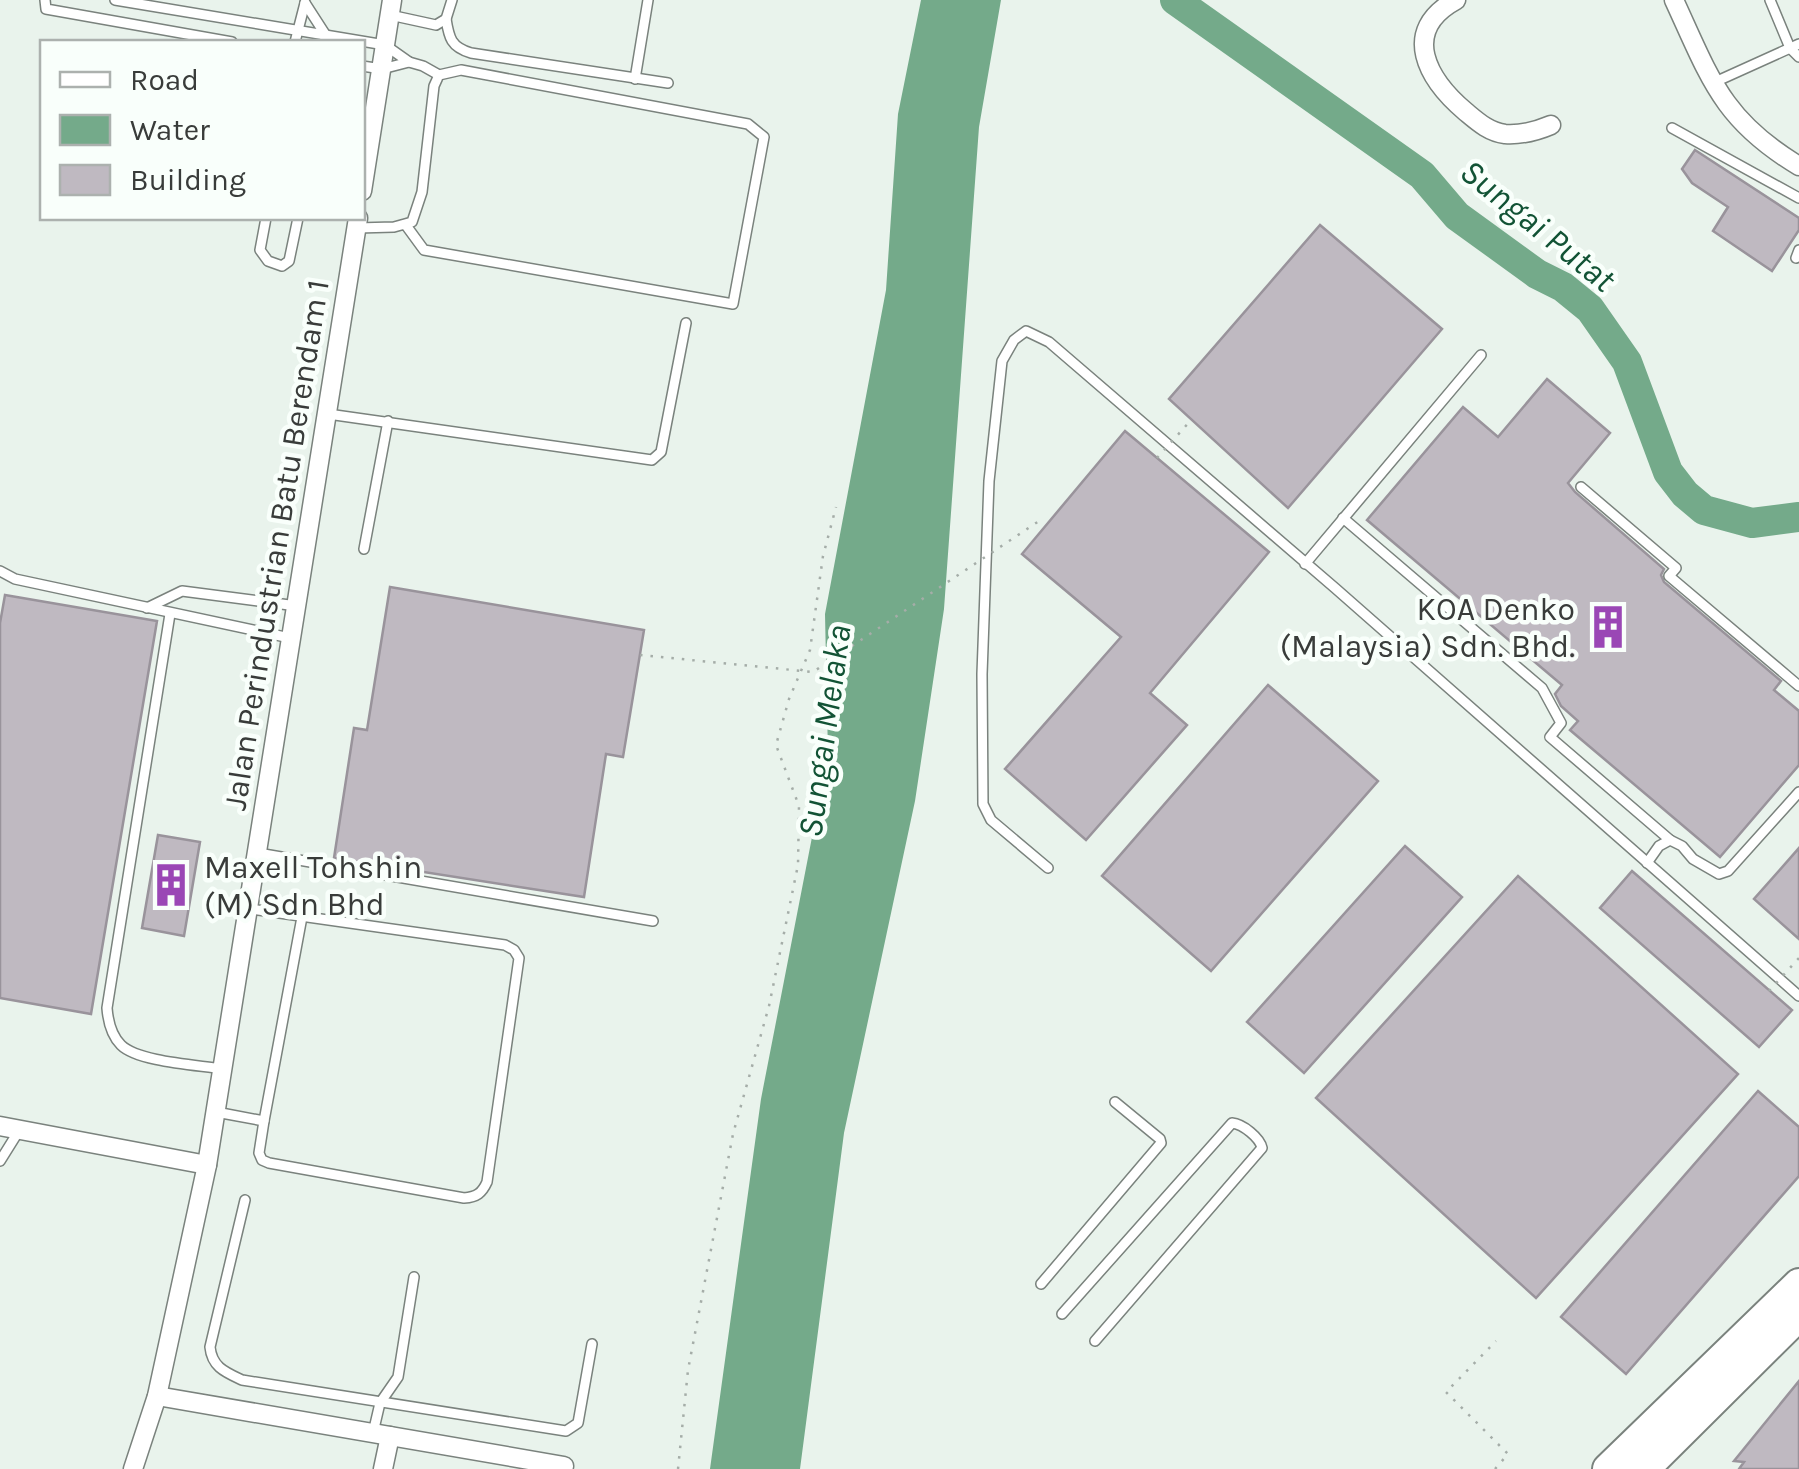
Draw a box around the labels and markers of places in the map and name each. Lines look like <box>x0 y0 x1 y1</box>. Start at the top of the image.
place label: KOA Denko (Malaysia) Sdn. Bhd. <box>1280 591 1575 665</box>
building icon: KOA Denko (Malaysia) Sdn. Bhd. <box>1584 603 1632 651</box>
place label: Maxell Tohshin (M) Sdn Bhd <box>204 849 422 923</box>
building icon: Maxell Tohshin (M) Sdn Bhd <box>147 861 195 909</box>

